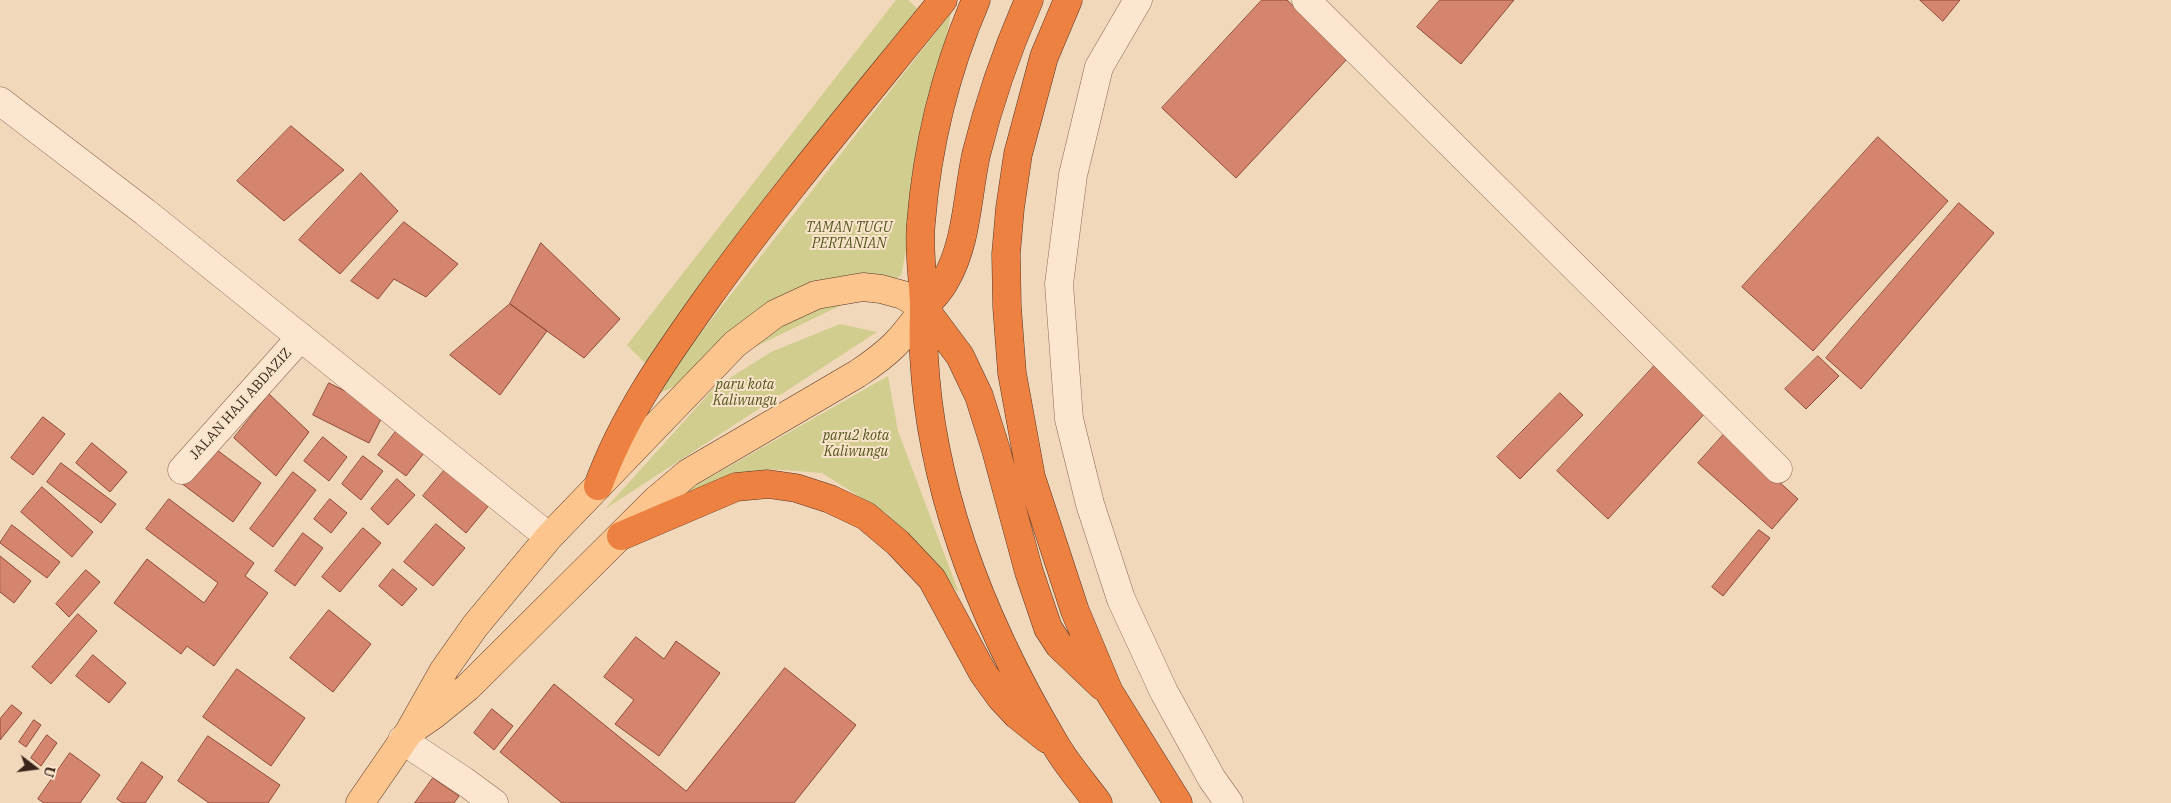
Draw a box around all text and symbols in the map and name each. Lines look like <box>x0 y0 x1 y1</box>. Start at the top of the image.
park label: TAMAN TUGU PERTANIAN <box>806 220 892 252</box>
street label: JALAN HAJI ABDAZIZ <box>187 345 295 463</box>
park label: paru kota Kaliwungu <box>713 377 777 410</box>
park label: paru2 kota Kaliwungu <box>823 428 889 461</box>
north arrow <box>10 743 60 793</box>
text: U <box>39 764 60 779</box>

